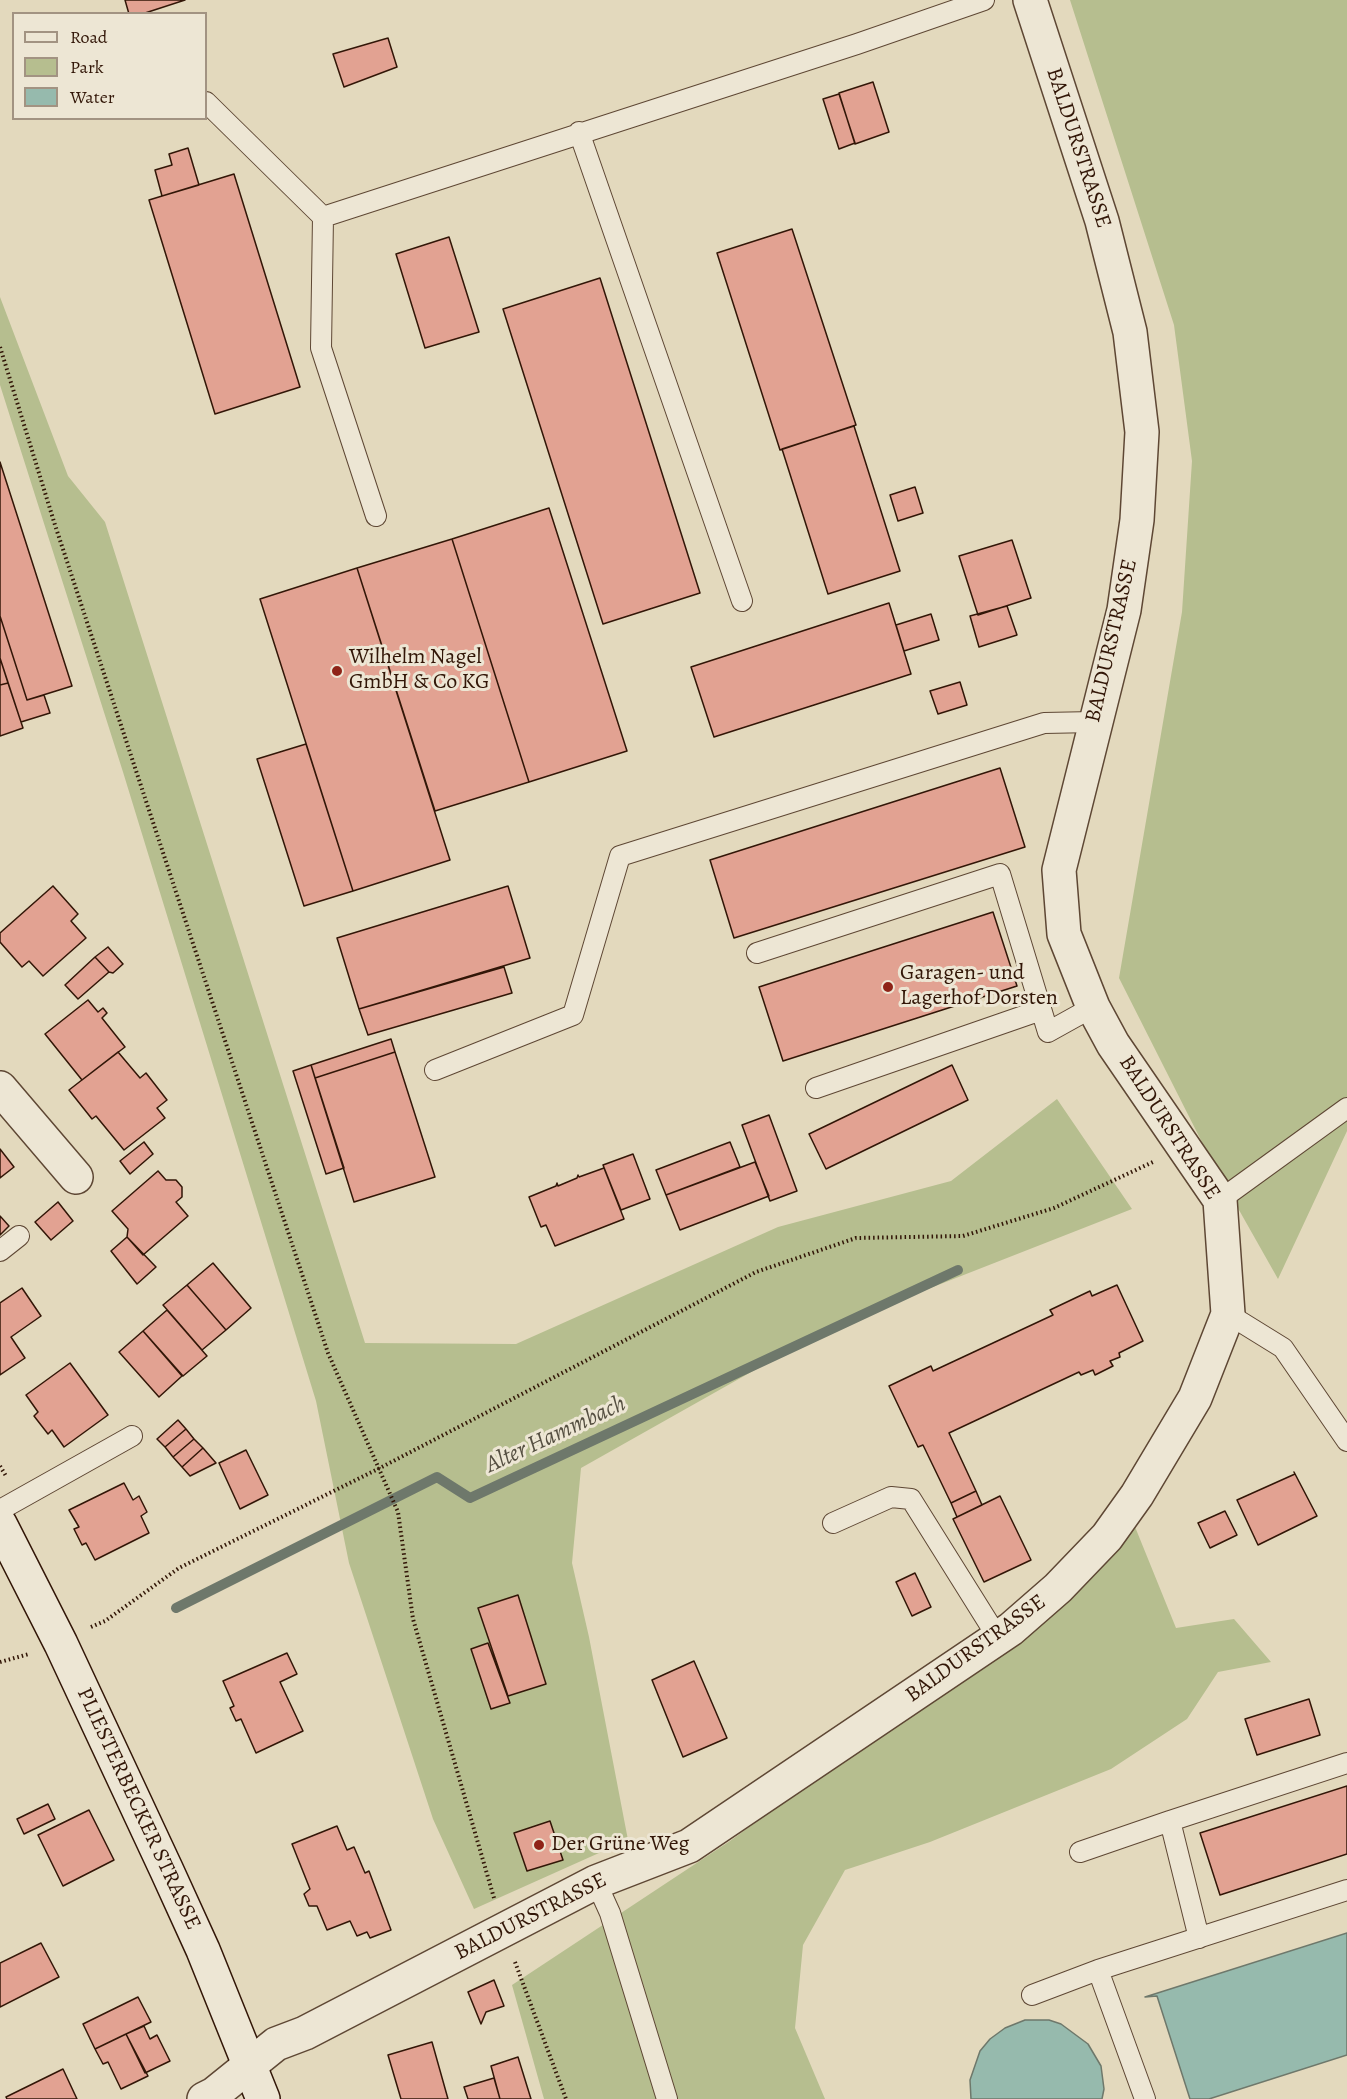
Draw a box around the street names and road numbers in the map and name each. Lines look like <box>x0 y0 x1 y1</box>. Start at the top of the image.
street label: BALDURSTRASSE <box>1040 65 1116 231</box>
street label: BALDURSTRASSE <box>1080 557 1144 725</box>
street label: BALDURSTRASSE <box>1112 1051 1226 1205</box>
street label: BALDURSTRASSE <box>901 1589 1051 1709</box>
street label: PLIESTERBECKER STRASSE <box>70 1684 206 1934</box>
street label: BALDURSTRASSE <box>451 1867 611 1967</box>

